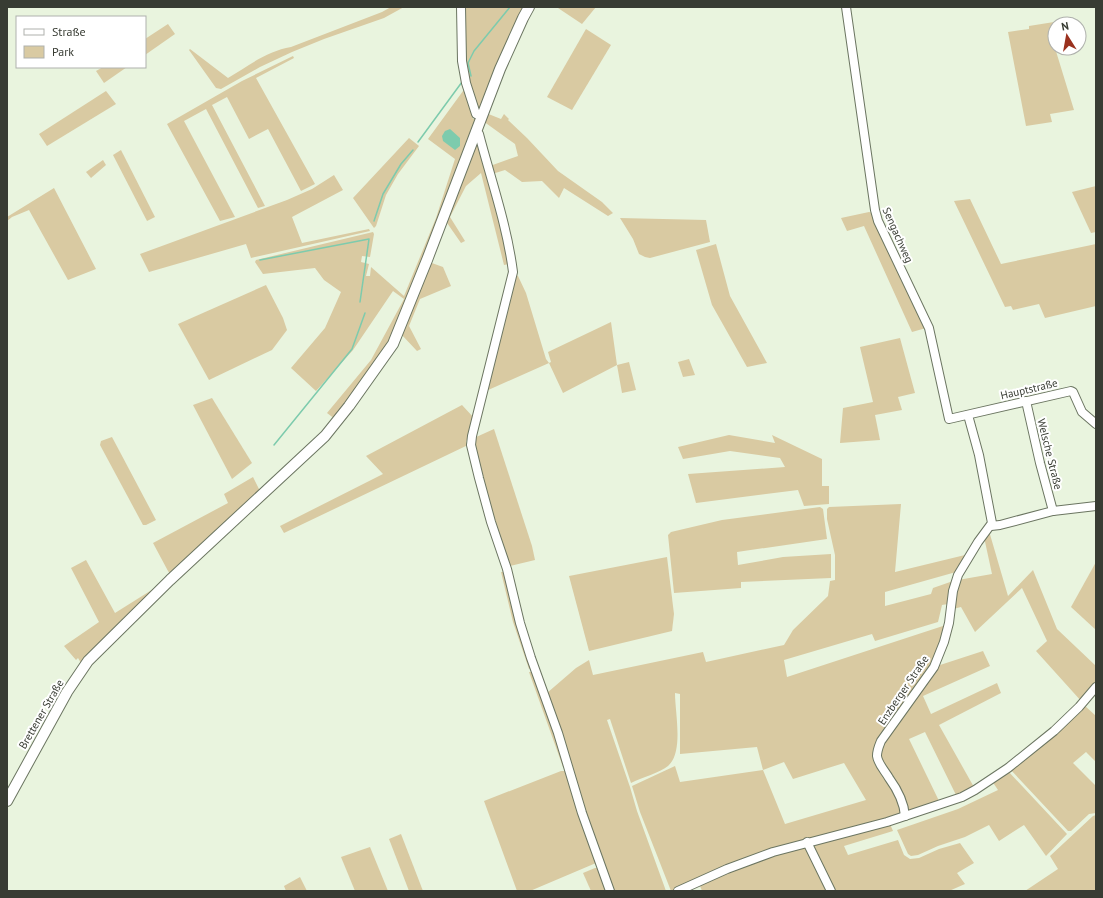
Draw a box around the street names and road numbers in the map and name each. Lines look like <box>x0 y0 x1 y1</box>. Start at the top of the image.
street label: Sengachweg <box>880 205 916 265</box>
street label: Hauptstraße <box>999 376 1059 402</box>
street label: Welsche Straße <box>1034 417 1066 491</box>
street label: Enzberger Straße <box>875 652 932 728</box>
street label: Brettener Straße <box>15 676 67 751</box>

